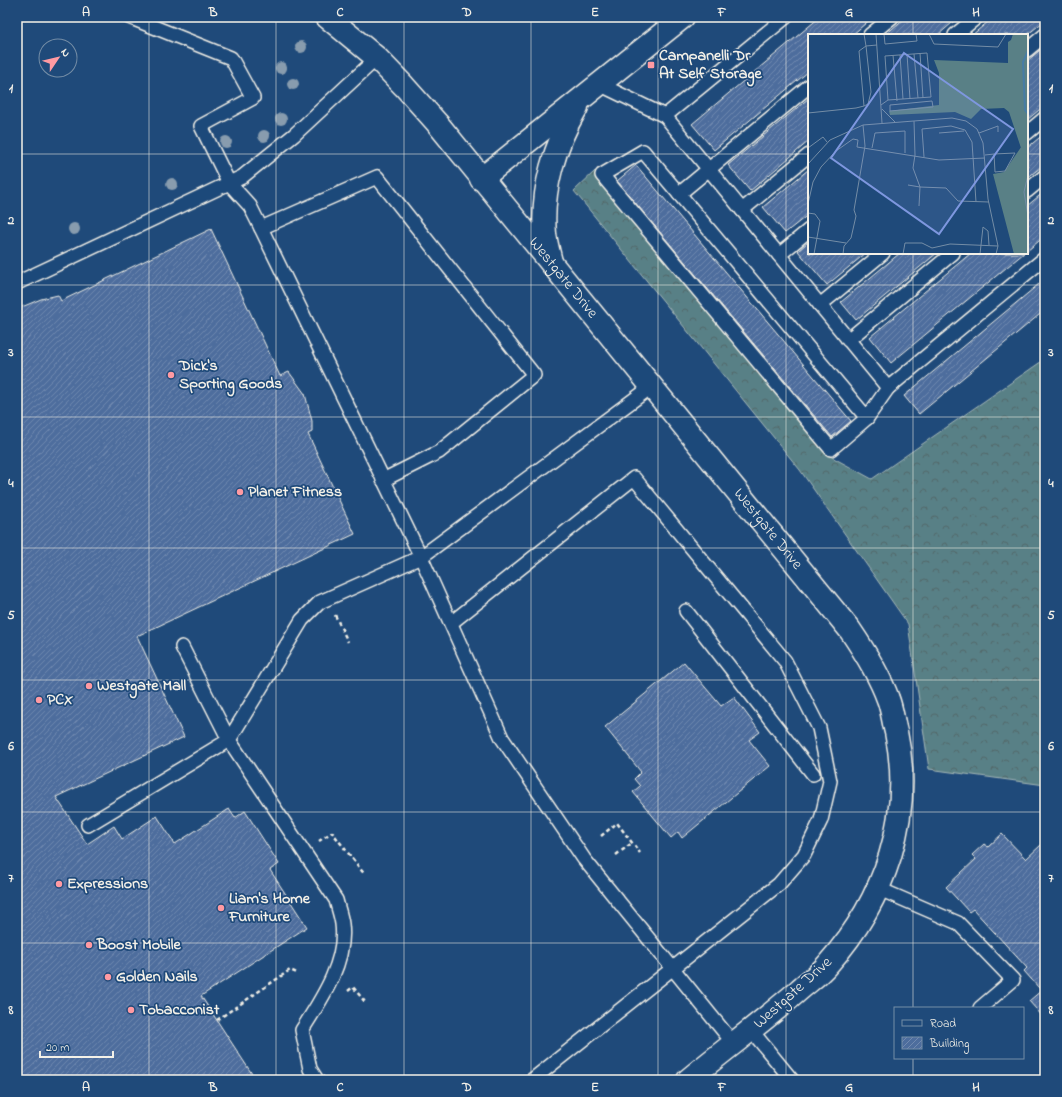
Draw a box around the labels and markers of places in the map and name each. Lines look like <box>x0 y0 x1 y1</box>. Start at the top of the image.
place label: Campanelli Dr At Self Storage <box>659 44 763 87</box>
marker: Campanelli Dr At Self Storage <box>646 60 656 70</box>
place label: Dick's Sporting Goods <box>178 354 282 397</box>
marker: Dick's Sporting Goods <box>166 370 176 380</box>
place label: Planet Fitness <box>248 480 342 504</box>
marker: Planet Fitness <box>235 487 245 497</box>
place label: Westgate Mall <box>97 674 187 699</box>
marker: Westgate Mall <box>84 681 94 691</box>
place label: PCX <box>47 688 74 712</box>
marker: PCX <box>34 695 44 705</box>
place label: Expressions <box>67 872 148 896</box>
marker: Expressions <box>54 879 64 889</box>
place label: Liam's Home Furniture <box>228 887 311 929</box>
marker: Liam's Home Furniture <box>216 903 226 913</box>
place label: Boost Mobile <box>96 933 181 957</box>
marker: Boost Mobile <box>84 940 94 950</box>
place label: Golden Nails <box>116 965 198 989</box>
marker: Golden Nails <box>103 972 113 982</box>
place label: Tobacconist <box>139 998 220 1022</box>
marker: Tobacconist <box>126 1005 136 1015</box>

